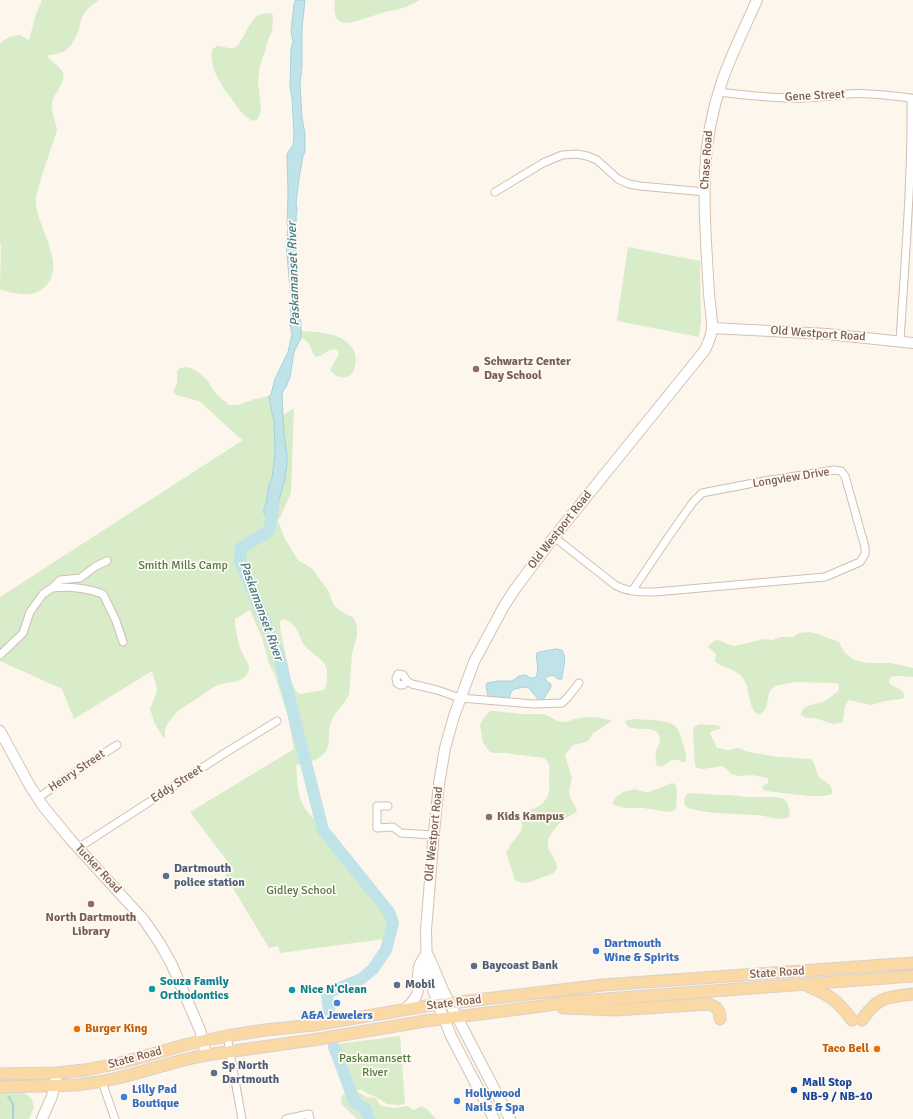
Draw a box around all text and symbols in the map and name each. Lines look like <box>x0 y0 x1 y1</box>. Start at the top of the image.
street label: Gene Street <box>785 87 845 105</box>
street label: Chase Road <box>698 130 716 190</box>
water label: Paskamanset River <box>284 222 304 326</box>
street label: Old Westport Road <box>770 323 866 345</box>
place label: Schwartz Center Day School <box>484 355 571 383</box>
marker: Schwartz Center Day School <box>471 364 481 374</box>
street label: Longview Drive <box>752 465 830 491</box>
street label: Old Westport Road <box>525 488 595 572</box>
park label: Smith Mills Camp <box>138 559 228 573</box>
water label: Paskamanset River <box>236 559 286 663</box>
street label: Henry Street <box>46 747 108 795</box>
street label: Eddy Street <box>148 762 206 806</box>
street label: Old Westport Road <box>422 786 446 882</box>
place label: Kids Kampus <box>497 810 564 824</box>
marker: Kids Kampus <box>484 812 494 822</box>
street label: Tucker Road <box>72 842 124 896</box>
place label: Dartmouth police station <box>174 862 245 890</box>
marker: Dartmouth police station <box>161 871 171 881</box>
park label: Gidley School <box>266 884 336 898</box>
marker: North Dartmouth Library <box>86 899 96 909</box>
place label: North Dartmouth Library <box>46 911 136 939</box>
place label: Dartmouth Wine & Spirits <box>604 937 679 965</box>
marker: Dartmouth Wine & Spirits <box>591 946 601 956</box>
place label: Baycoast Bank <box>482 959 558 973</box>
marker: Baycoast Bank <box>469 961 479 971</box>
street label: State Road <box>749 964 805 982</box>
place label: Souza Family Orthodontics <box>160 975 229 1003</box>
place label: Mobil <box>405 978 435 992</box>
marker: Mobil <box>392 980 402 990</box>
place label: Nice N'Clean <box>300 983 367 997</box>
marker: Souza Family Orthodontics <box>147 984 157 994</box>
marker: Nice N'Clean <box>287 985 297 995</box>
street label: State Road <box>426 992 482 1014</box>
marker: A&A Jewelers <box>332 998 342 1008</box>
place label: A&A Jewelers <box>301 1009 373 1023</box>
place label: Burger King <box>85 1022 147 1036</box>
marker: Burger King <box>72 1024 82 1034</box>
place label: Taco Bell <box>822 1042 869 1056</box>
street label: State Road <box>106 1044 164 1072</box>
marker: Taco Bell <box>872 1044 882 1054</box>
park label: Paskamansett River <box>339 1052 411 1080</box>
place label: Sp North Dartmouth <box>222 1059 279 1087</box>
marker: Sp North Dartmouth <box>209 1068 219 1078</box>
place label: Mall Stop NB-9 / NB-10 <box>802 1076 873 1104</box>
place label: Lilly Pad Boutique <box>132 1083 179 1111</box>
marker: Mall Stop NB-9 / NB-10 <box>789 1085 799 1095</box>
place label: Hollywood Nails & Spa <box>465 1087 525 1115</box>
marker: Lilly Pad Boutique <box>119 1092 129 1102</box>
marker: Hollywood Nails & Spa <box>452 1096 462 1106</box>

